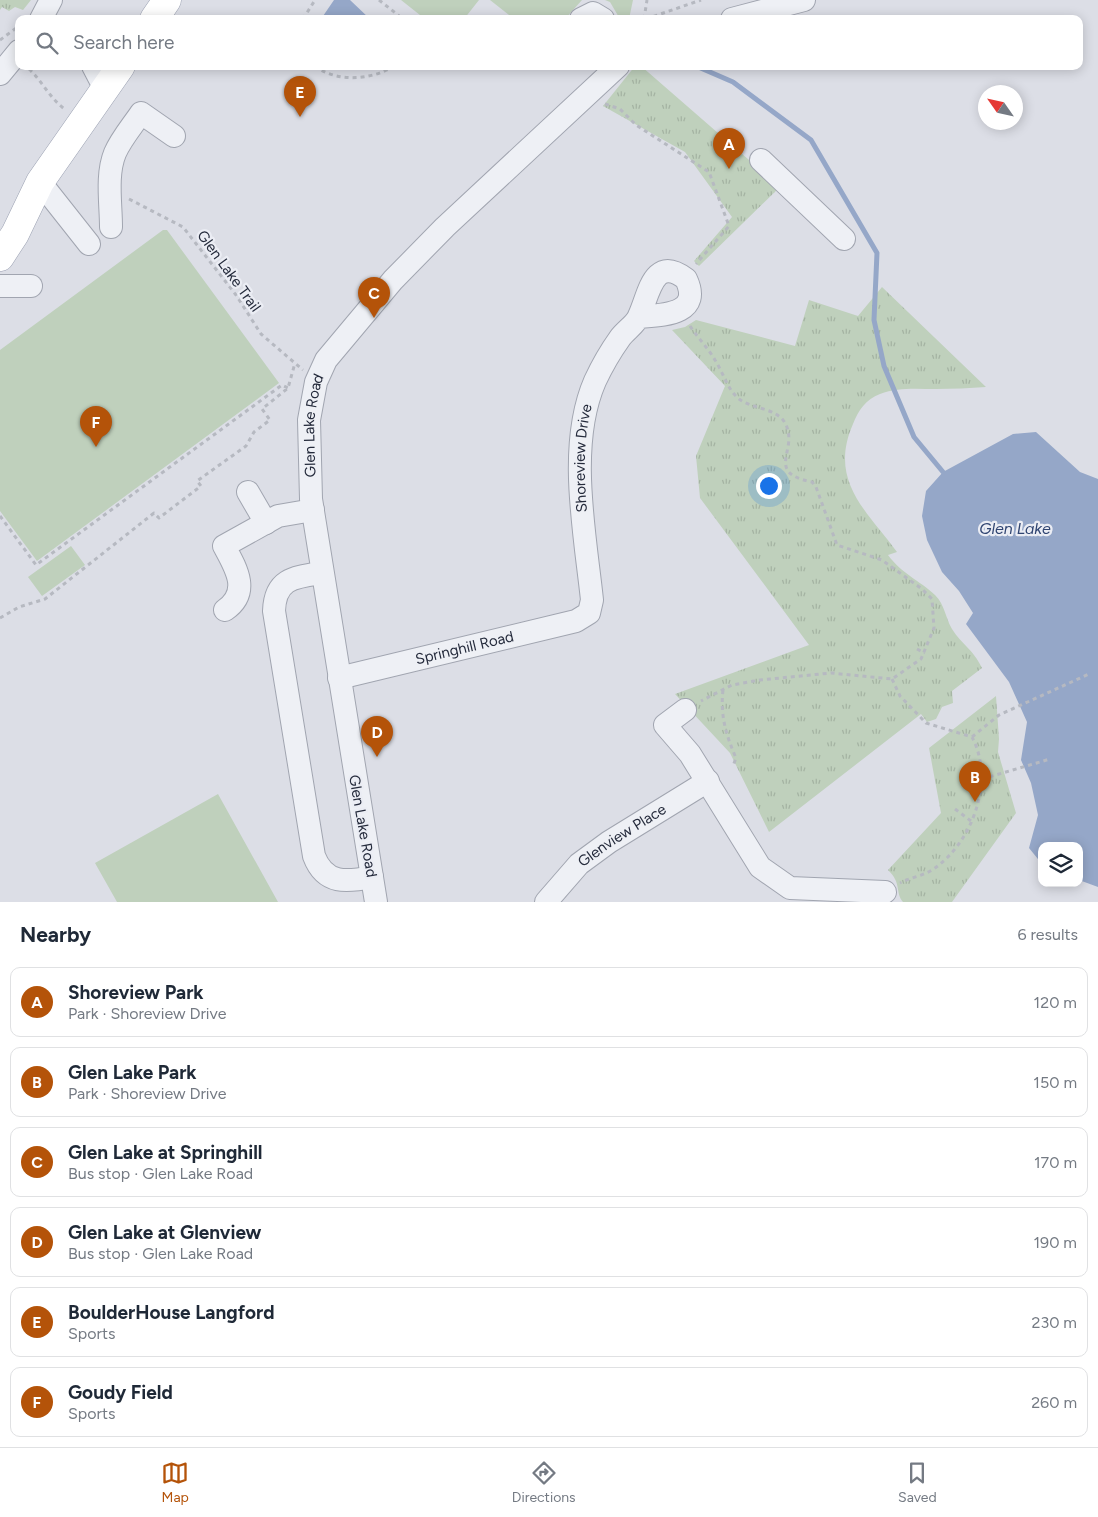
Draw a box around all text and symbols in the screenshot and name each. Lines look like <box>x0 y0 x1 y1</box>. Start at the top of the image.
search box <box>15 15 1083 70</box>
icon: search <box>33 29 61 57</box>
text: Search here <box>73 31 175 54</box>
pin: E <box>284 76 316 117</box>
north arrow <box>978 85 1023 130</box>
pin: A <box>713 128 745 169</box>
street label: Glen Lake Trail <box>193 227 265 315</box>
pin: C <box>358 277 390 318</box>
street label: Glen Lake Road <box>300 371 328 477</box>
street label: Shoreview Drive <box>571 402 596 513</box>
pin: F <box>80 406 112 447</box>
your location <box>756 473 782 499</box>
water label: Glen Lake <box>979 519 1051 538</box>
street label: Springhill Road <box>413 627 515 668</box>
pin: D <box>361 716 393 757</box>
pin: B <box>959 761 991 802</box>
street label: Glen Lake Road <box>345 773 381 879</box>
street label: Glenview Place <box>574 800 669 871</box>
map controls <box>1038 842 1083 887</box>
button: layers <box>1038 842 1083 887</box>
text: Nearby <box>20 922 91 947</box>
text: 6 results <box>1017 925 1078 944</box>
text: Shoreview Park <box>68 981 204 1004</box>
text: A <box>31 993 43 1012</box>
text: 120 m <box>1034 993 1077 1012</box>
text: Park · Shoreview Drive <box>68 1004 226 1023</box>
text: Glen Lake Park <box>68 1061 197 1084</box>
text: B <box>32 1073 42 1092</box>
text: 150 m <box>1033 1073 1077 1092</box>
text: Park · Shoreview Drive <box>68 1084 226 1103</box>
text: Glen Lake at Springhill <box>68 1141 263 1164</box>
text: C <box>31 1153 43 1172</box>
text: 170 m <box>1034 1153 1077 1172</box>
text: Bus stop · Glen Lake Road <box>68 1164 253 1183</box>
text: Glen Lake at Glenview <box>68 1221 261 1244</box>
text: D <box>31 1233 43 1252</box>
text: 190 m <box>1034 1233 1077 1252</box>
text: Bus stop · Glen Lake Road <box>68 1244 253 1263</box>
text: BoulderHouse Langford <box>68 1301 274 1324</box>
text: E <box>32 1313 42 1332</box>
text: 230 m <box>1032 1313 1077 1332</box>
text: Sports <box>68 1324 115 1343</box>
text: Goudy Field <box>68 1381 173 1404</box>
text: F <box>33 1393 41 1412</box>
text: 260 m <box>1031 1393 1077 1412</box>
text: Sports <box>68 1404 115 1423</box>
tab: Map <box>161 1459 189 1506</box>
tab: Directions <box>512 1459 576 1506</box>
tab: Saved <box>898 1459 937 1506</box>

